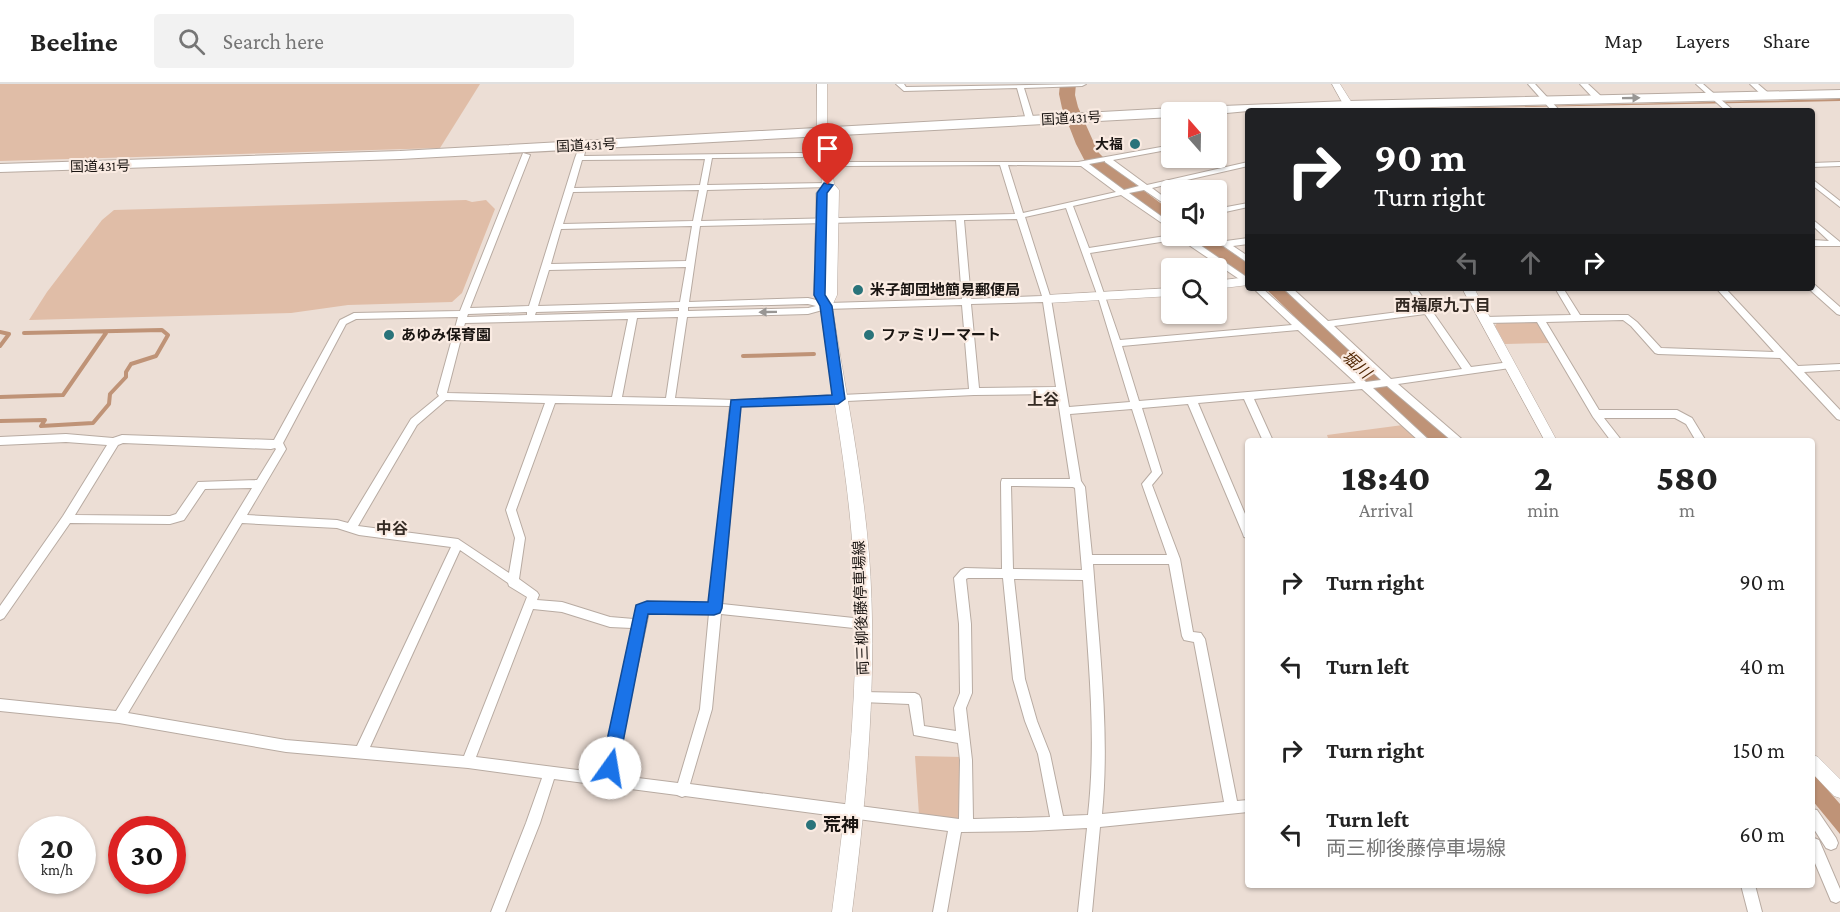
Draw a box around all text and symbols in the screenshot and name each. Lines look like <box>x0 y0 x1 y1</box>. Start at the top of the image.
search box <box>154 14 574 68</box>
icon: search <box>175 25 208 58</box>
text: Beeline <box>30 26 118 57</box>
text: Search here <box>223 29 324 54</box>
text: Map <box>1604 29 1643 53</box>
text: Layers <box>1676 29 1730 53</box>
text: Share <box>1763 29 1810 53</box>
one-way arrow <box>1622 94 1641 103</box>
north arrow <box>1161 102 1227 168</box>
map controls <box>1161 102 1227 324</box>
street label: 国道431号 <box>1040 108 1102 128</box>
pin <box>802 123 853 185</box>
icon: arrive <box>811 132 844 165</box>
icon: right <box>1275 132 1353 210</box>
text: 90 m <box>1374 133 1466 180</box>
street label: 国道431号 <box>555 135 617 155</box>
place label: 大福 <box>1095 136 1123 152</box>
marker: 大福 <box>1128 137 1142 151</box>
street label: 国道431号 <box>70 157 130 175</box>
button: sound <box>1161 180 1227 246</box>
text: Turn right <box>1374 182 1485 212</box>
icon: left <box>1451 246 1484 279</box>
icon: ahead <box>1514 246 1547 279</box>
icon: right <box>1577 246 1610 279</box>
button: search <box>1161 258 1227 324</box>
place label: 米子卸団地簡易郵便局 <box>870 282 1020 298</box>
marker: 米子卸団地簡易郵便局 <box>851 283 865 297</box>
district label: 西福原九丁目 <box>1395 297 1491 314</box>
one-way arrow <box>759 307 778 316</box>
place label: あゆみ保育園 <box>401 327 491 343</box>
place label: ファミリーマート <box>881 327 1001 343</box>
marker: あゆみ保育園 <box>382 328 396 342</box>
marker: ファミリーマート <box>862 328 876 342</box>
water label: 堀川 <box>1339 347 1376 383</box>
district label: 上谷 <box>1027 391 1059 408</box>
text: 18:40 <box>1342 458 1430 498</box>
text: 2 <box>1534 458 1553 498</box>
text: 580 <box>1656 458 1718 498</box>
text: Arrival <box>1359 499 1413 521</box>
text: min <box>1527 499 1559 521</box>
text: m <box>1679 499 1695 521</box>
district label: 中谷 <box>376 520 408 537</box>
street label: 両三柳後藤停車場線 <box>851 540 871 676</box>
icon: right <box>1275 566 1308 599</box>
text: Turn right <box>1326 570 1424 595</box>
text: 90 m <box>1740 570 1785 595</box>
icon: left <box>1275 650 1308 683</box>
text: Turn left <box>1326 654 1409 679</box>
text: 40 m <box>1740 654 1785 679</box>
icon: right <box>1275 734 1308 767</box>
position arrow <box>578 736 642 800</box>
text: Turn right <box>1326 738 1424 763</box>
text: 150 m <box>1733 738 1785 763</box>
text: Turn left <box>1326 807 1409 832</box>
place label: 荒神 <box>823 815 859 835</box>
speed limit sign: 30 <box>108 816 186 894</box>
marker: 荒神 <box>804 818 818 832</box>
icon: left <box>1275 818 1308 851</box>
text: 60 m <box>1740 822 1785 847</box>
text: 20 <box>40 831 74 864</box>
text: 両三柳後藤停車場線 <box>1326 837 1506 859</box>
text: km/h <box>41 862 73 878</box>

